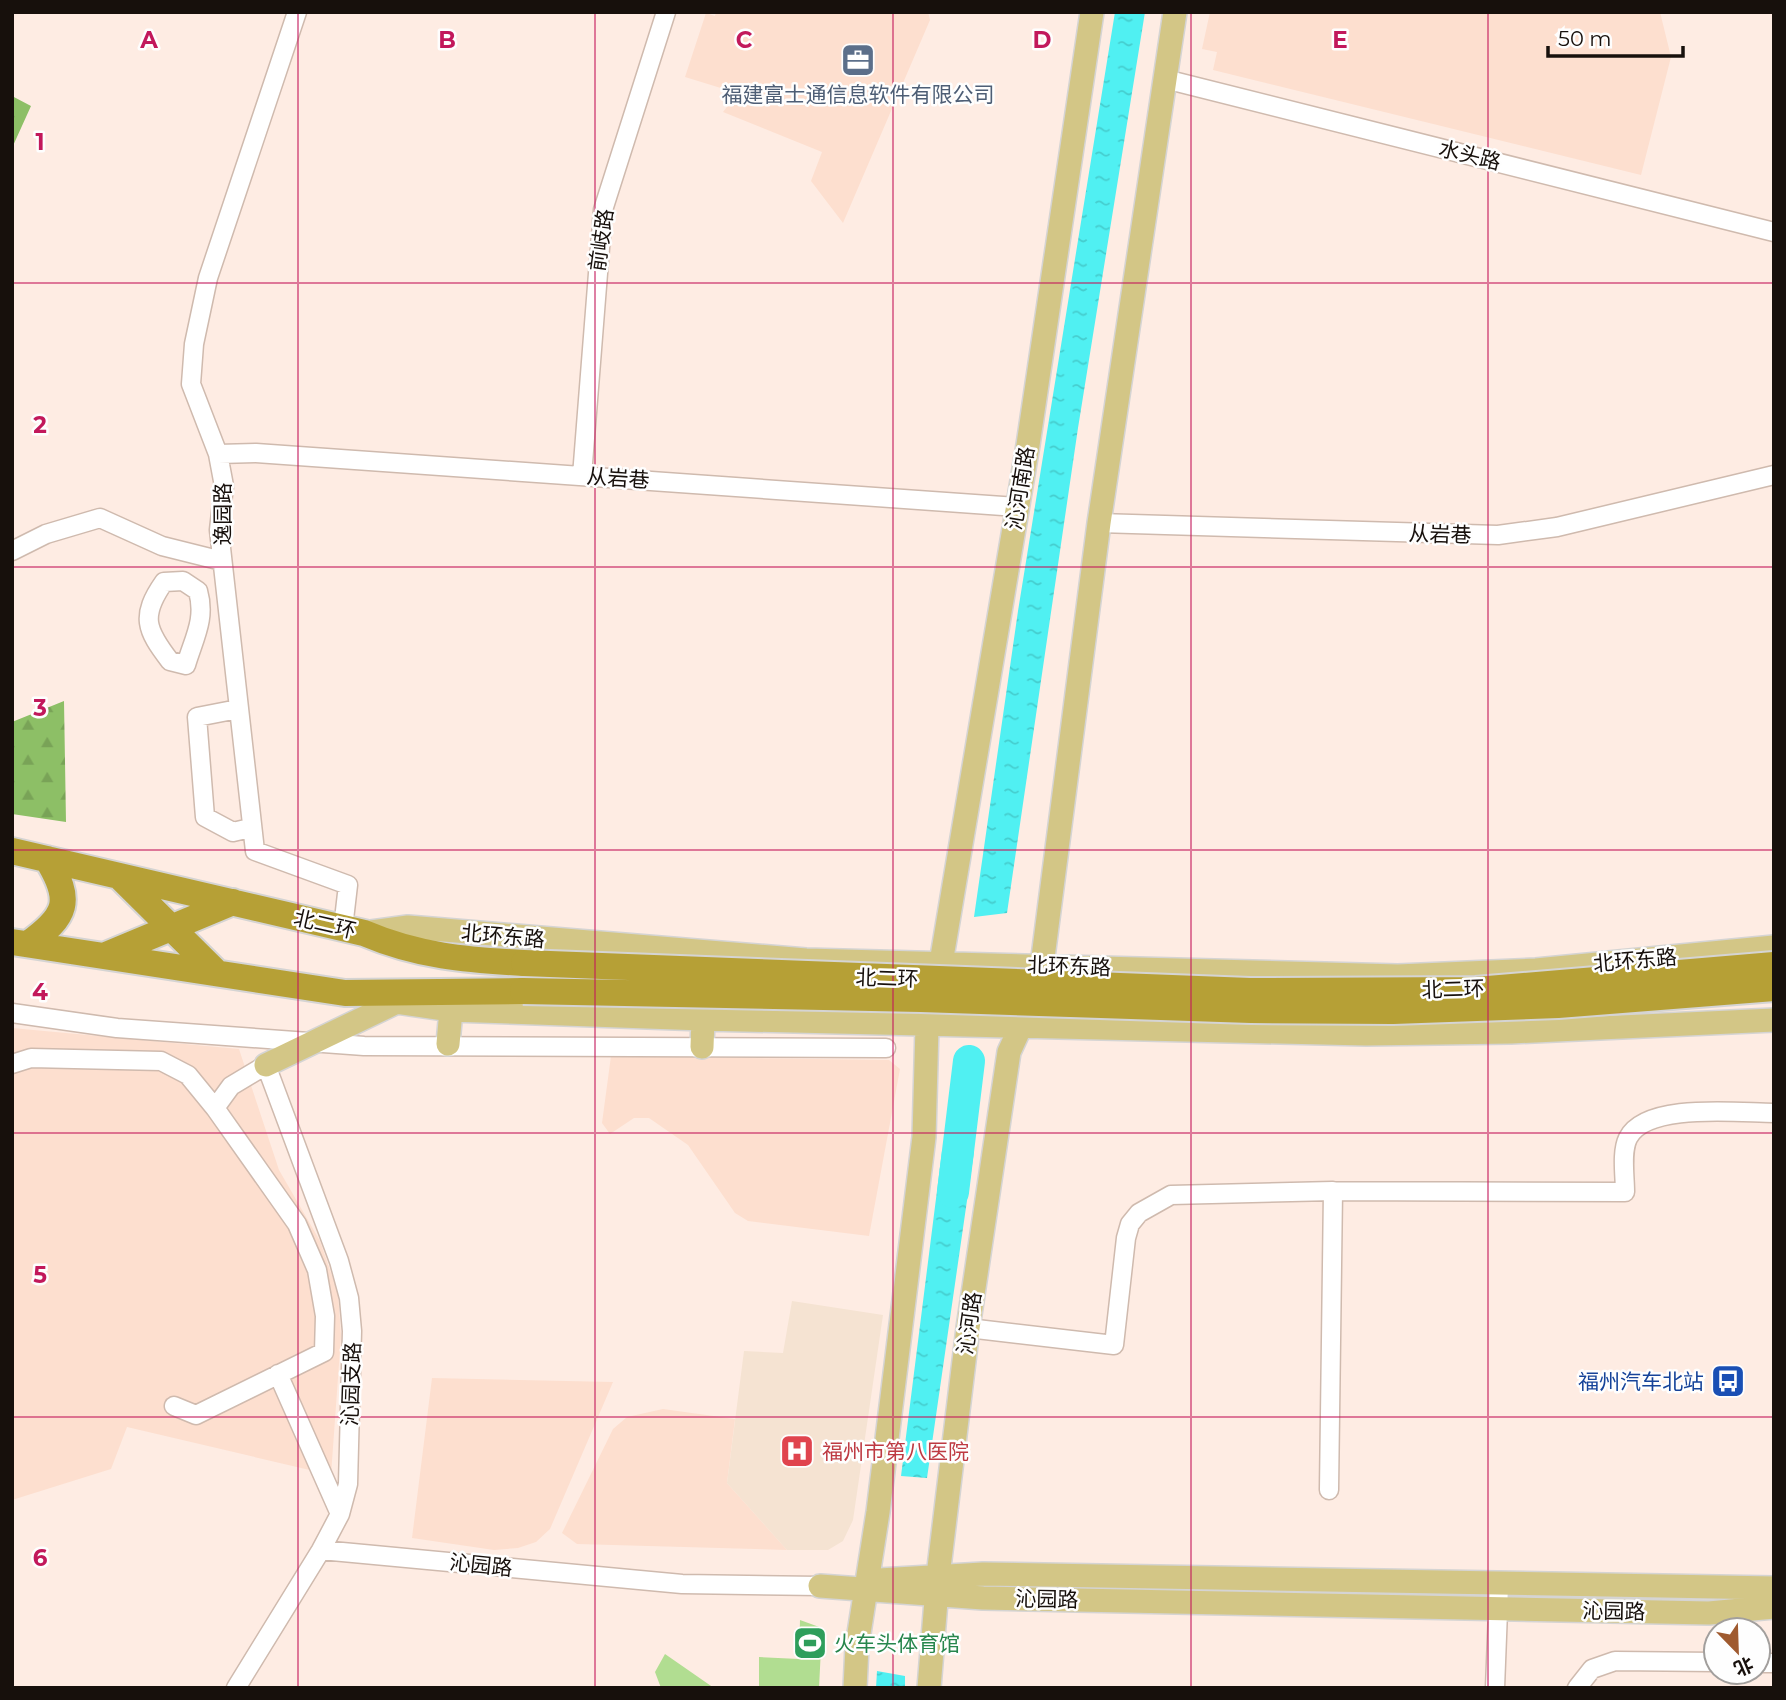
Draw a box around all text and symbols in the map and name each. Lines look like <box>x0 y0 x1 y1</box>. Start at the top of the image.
scale bar <box>1548 14 1683 58</box>
text: A <box>139 26 158 54</box>
text: B <box>438 26 456 54</box>
text: C <box>736 26 753 54</box>
text: D <box>1033 26 1052 54</box>
text: E <box>1332 26 1348 54</box>
text: 50 m <box>1558 26 1612 51</box>
office icon: 福建富士通信息软件有限公司 <box>839 41 877 79</box>
place label: 福建富士通信息软件有限公司 <box>722 82 995 107</box>
text: 1 <box>35 128 45 156</box>
street label: 水头路 <box>1436 135 1504 175</box>
street label: 前岐路 <box>584 207 618 273</box>
text: 2 <box>33 411 47 439</box>
street label: 沁河南路 <box>1001 445 1039 531</box>
street label: 从岩巷 <box>586 463 650 493</box>
street label: 逸园路 <box>210 483 235 546</box>
street label: 从岩巷 <box>1408 520 1472 548</box>
text: 3 <box>32 694 47 722</box>
street label: 北二环 <box>291 905 359 943</box>
street label: 北环东路 <box>460 920 546 952</box>
street label: 北环东路 <box>1592 944 1678 976</box>
street label: 北环东路 <box>1027 952 1111 980</box>
street label: 北二环 <box>855 964 919 992</box>
street label: 北二环 <box>1421 975 1485 1003</box>
text: 4 <box>32 978 48 1006</box>
text: 5 <box>33 1261 47 1289</box>
street label: 沁河路 <box>952 1290 986 1356</box>
street label: 沁园支路 <box>337 1342 365 1426</box>
bus stop icon: 福州汽车北站 <box>1709 1362 1747 1400</box>
place label: 福州汽车北站 <box>1578 1369 1704 1394</box>
hospital icon: 福州市第八医院 <box>778 1432 816 1470</box>
place label: 福州市第八医院 <box>822 1439 969 1464</box>
text: 6 <box>33 1544 48 1572</box>
street label: 沁园路 <box>448 1549 514 1581</box>
street label: 沁园路 <box>1015 1586 1079 1612</box>
street label: 沁园路 <box>1582 1598 1646 1624</box>
north arrow <box>1702 1616 1772 1686</box>
sports icon: 火车头体育馆 <box>791 1624 829 1662</box>
place label: 火车头体育馆 <box>834 1631 960 1656</box>
text: 北 <box>1730 1652 1757 1680</box>

